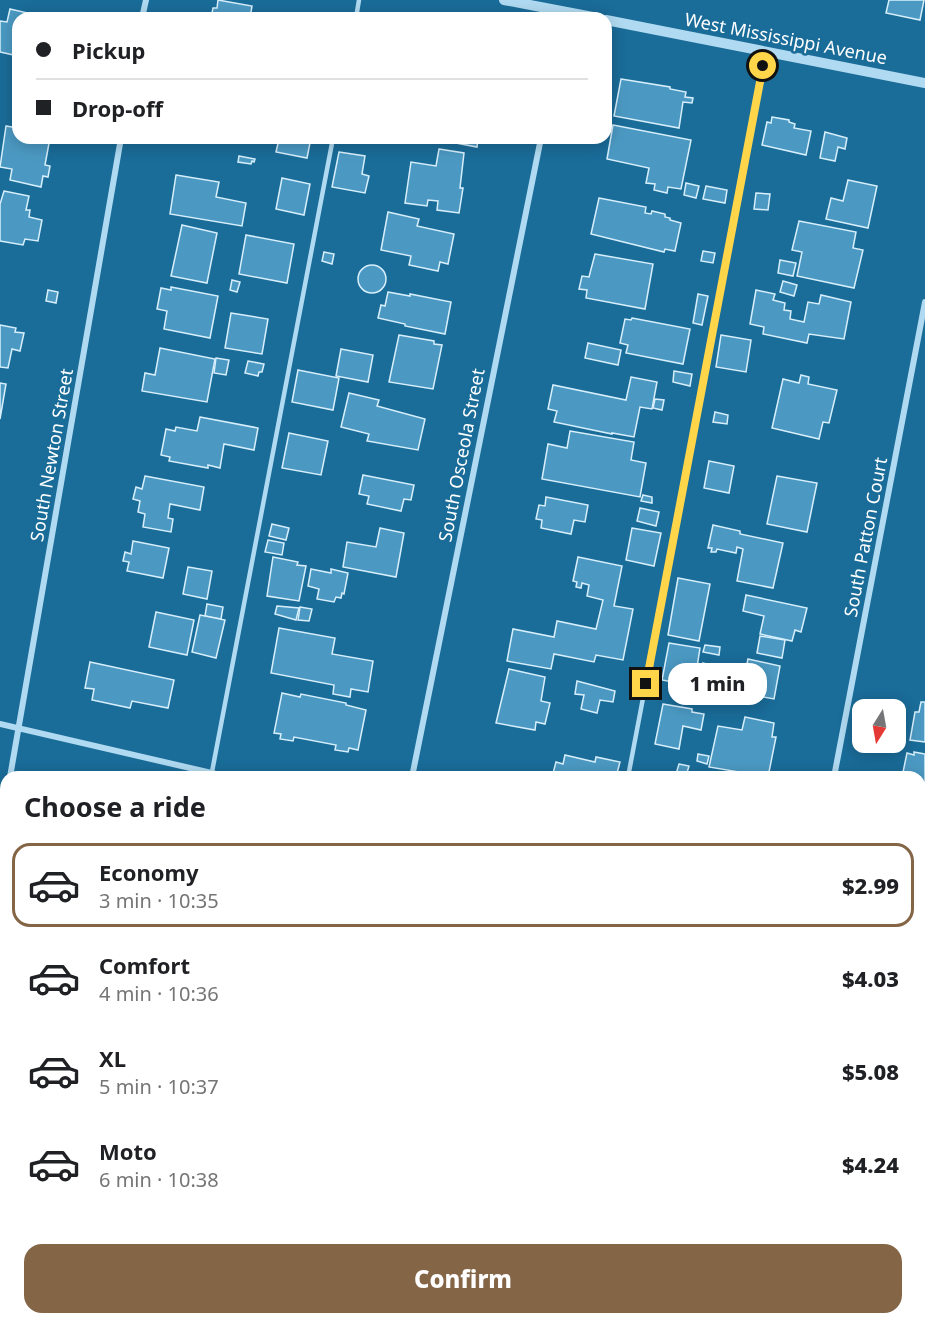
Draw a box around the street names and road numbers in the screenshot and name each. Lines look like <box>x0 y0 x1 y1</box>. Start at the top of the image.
street label: West Mississippi Avenue <box>683 7 889 69</box>
street label: South Newton Street <box>24 366 78 543</box>
street label: South Osceola Street <box>432 366 490 544</box>
street label: South Patton Court <box>838 455 892 619</box>

